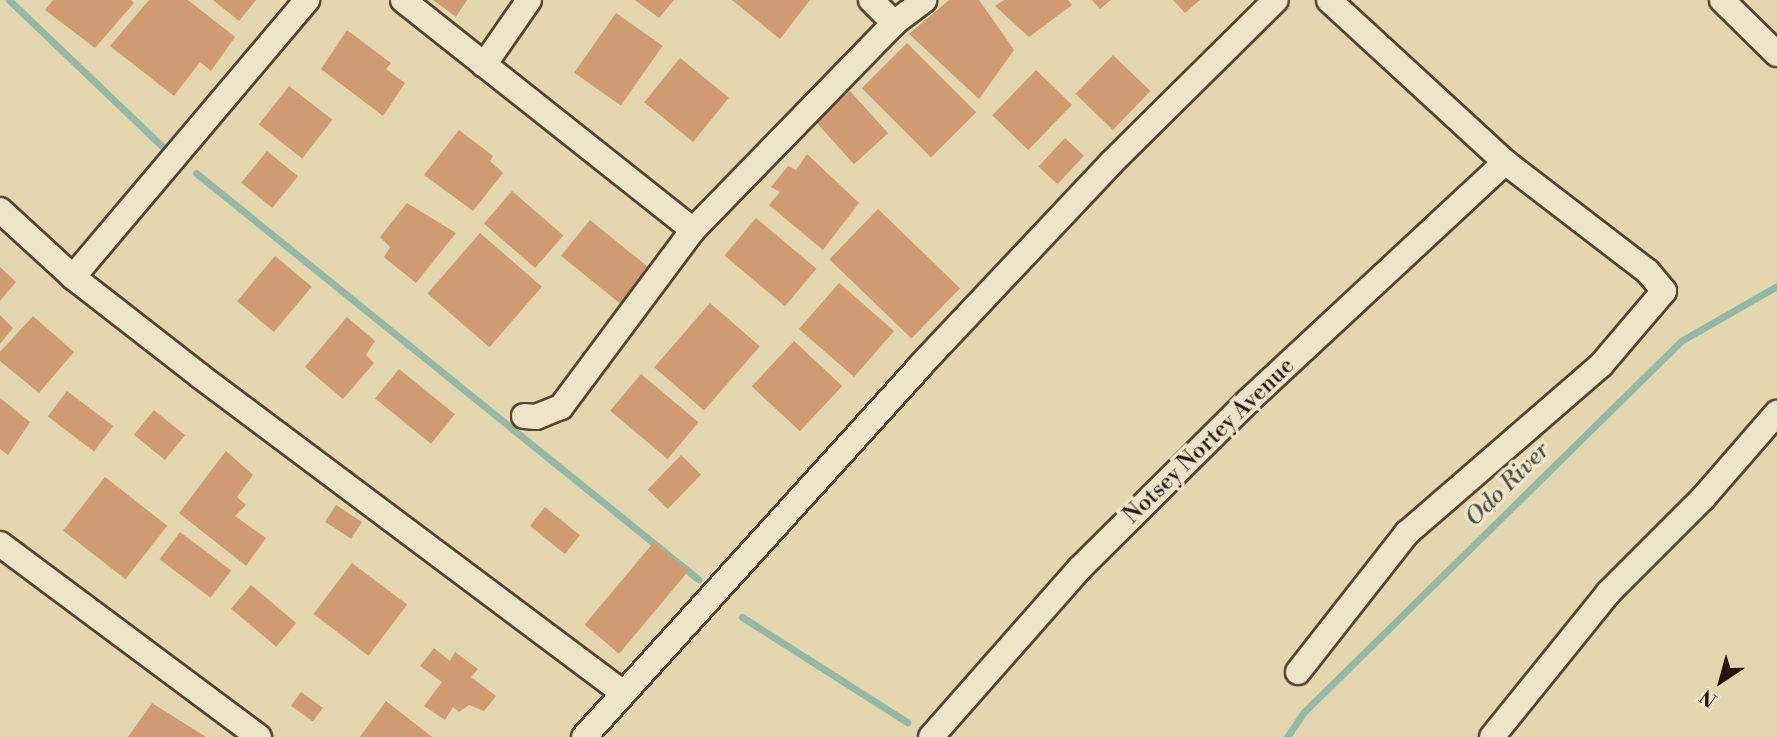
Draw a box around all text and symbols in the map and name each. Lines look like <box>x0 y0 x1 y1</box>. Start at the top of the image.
street label: Notsey Nortey Avenue <box>1118 352 1300 530</box>
water label: Odo River <box>1460 437 1556 533</box>
north arrow <box>1686 646 1756 716</box>
text: N <box>1696 684 1722 712</box>

